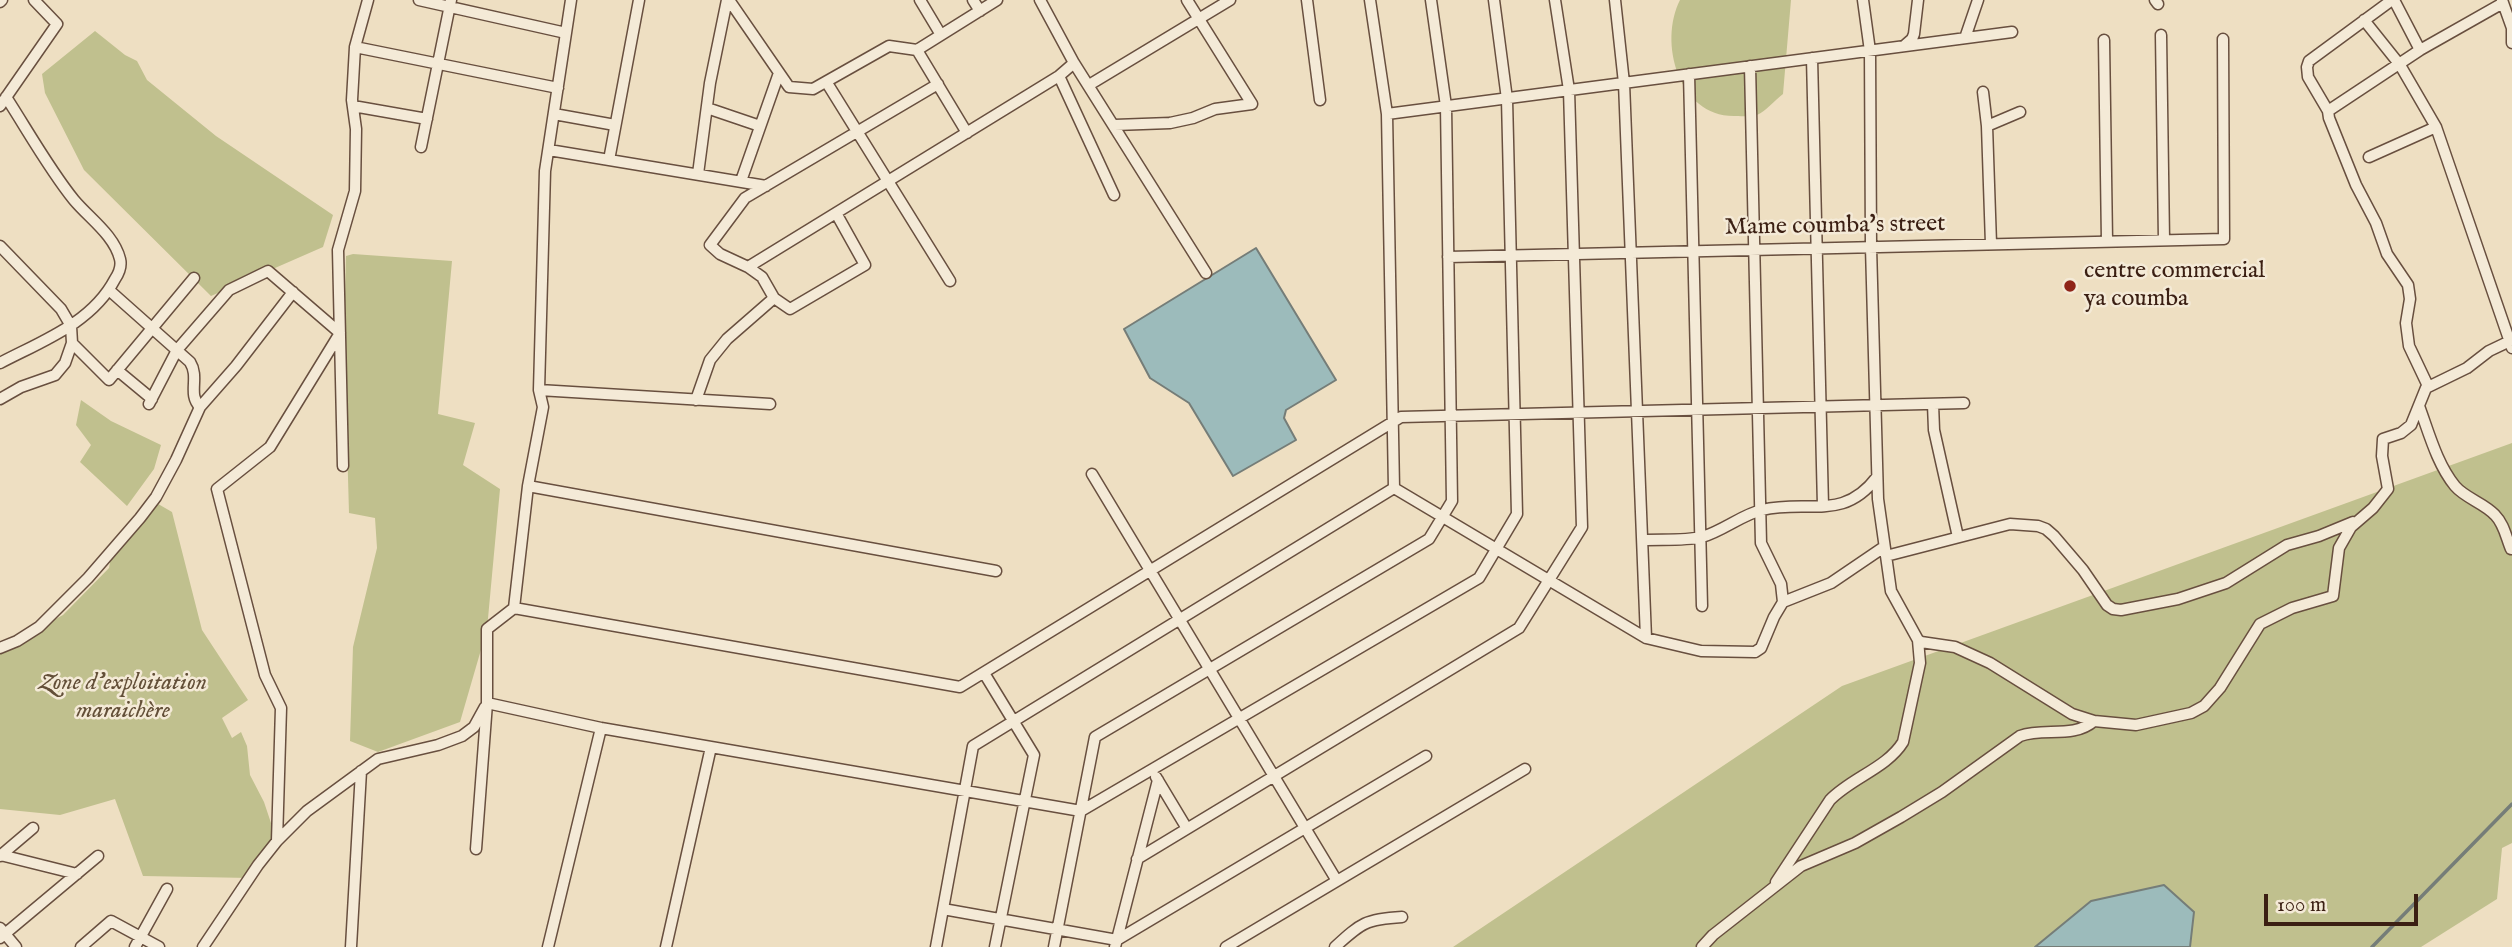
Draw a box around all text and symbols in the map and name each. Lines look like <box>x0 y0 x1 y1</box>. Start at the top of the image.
street label: Mame coumba's street <box>1724 211 1946 243</box>
place label: centre commercial ya coumba <box>2084 258 2265 314</box>
marker: centre commercial ya coumba <box>2062 278 2078 294</box>
park label: Zone d'exploitation maraichère <box>39 670 207 726</box>
scale bar <box>2267 880 2421 924</box>
text: 100 m <box>2277 892 2326 919</box>

